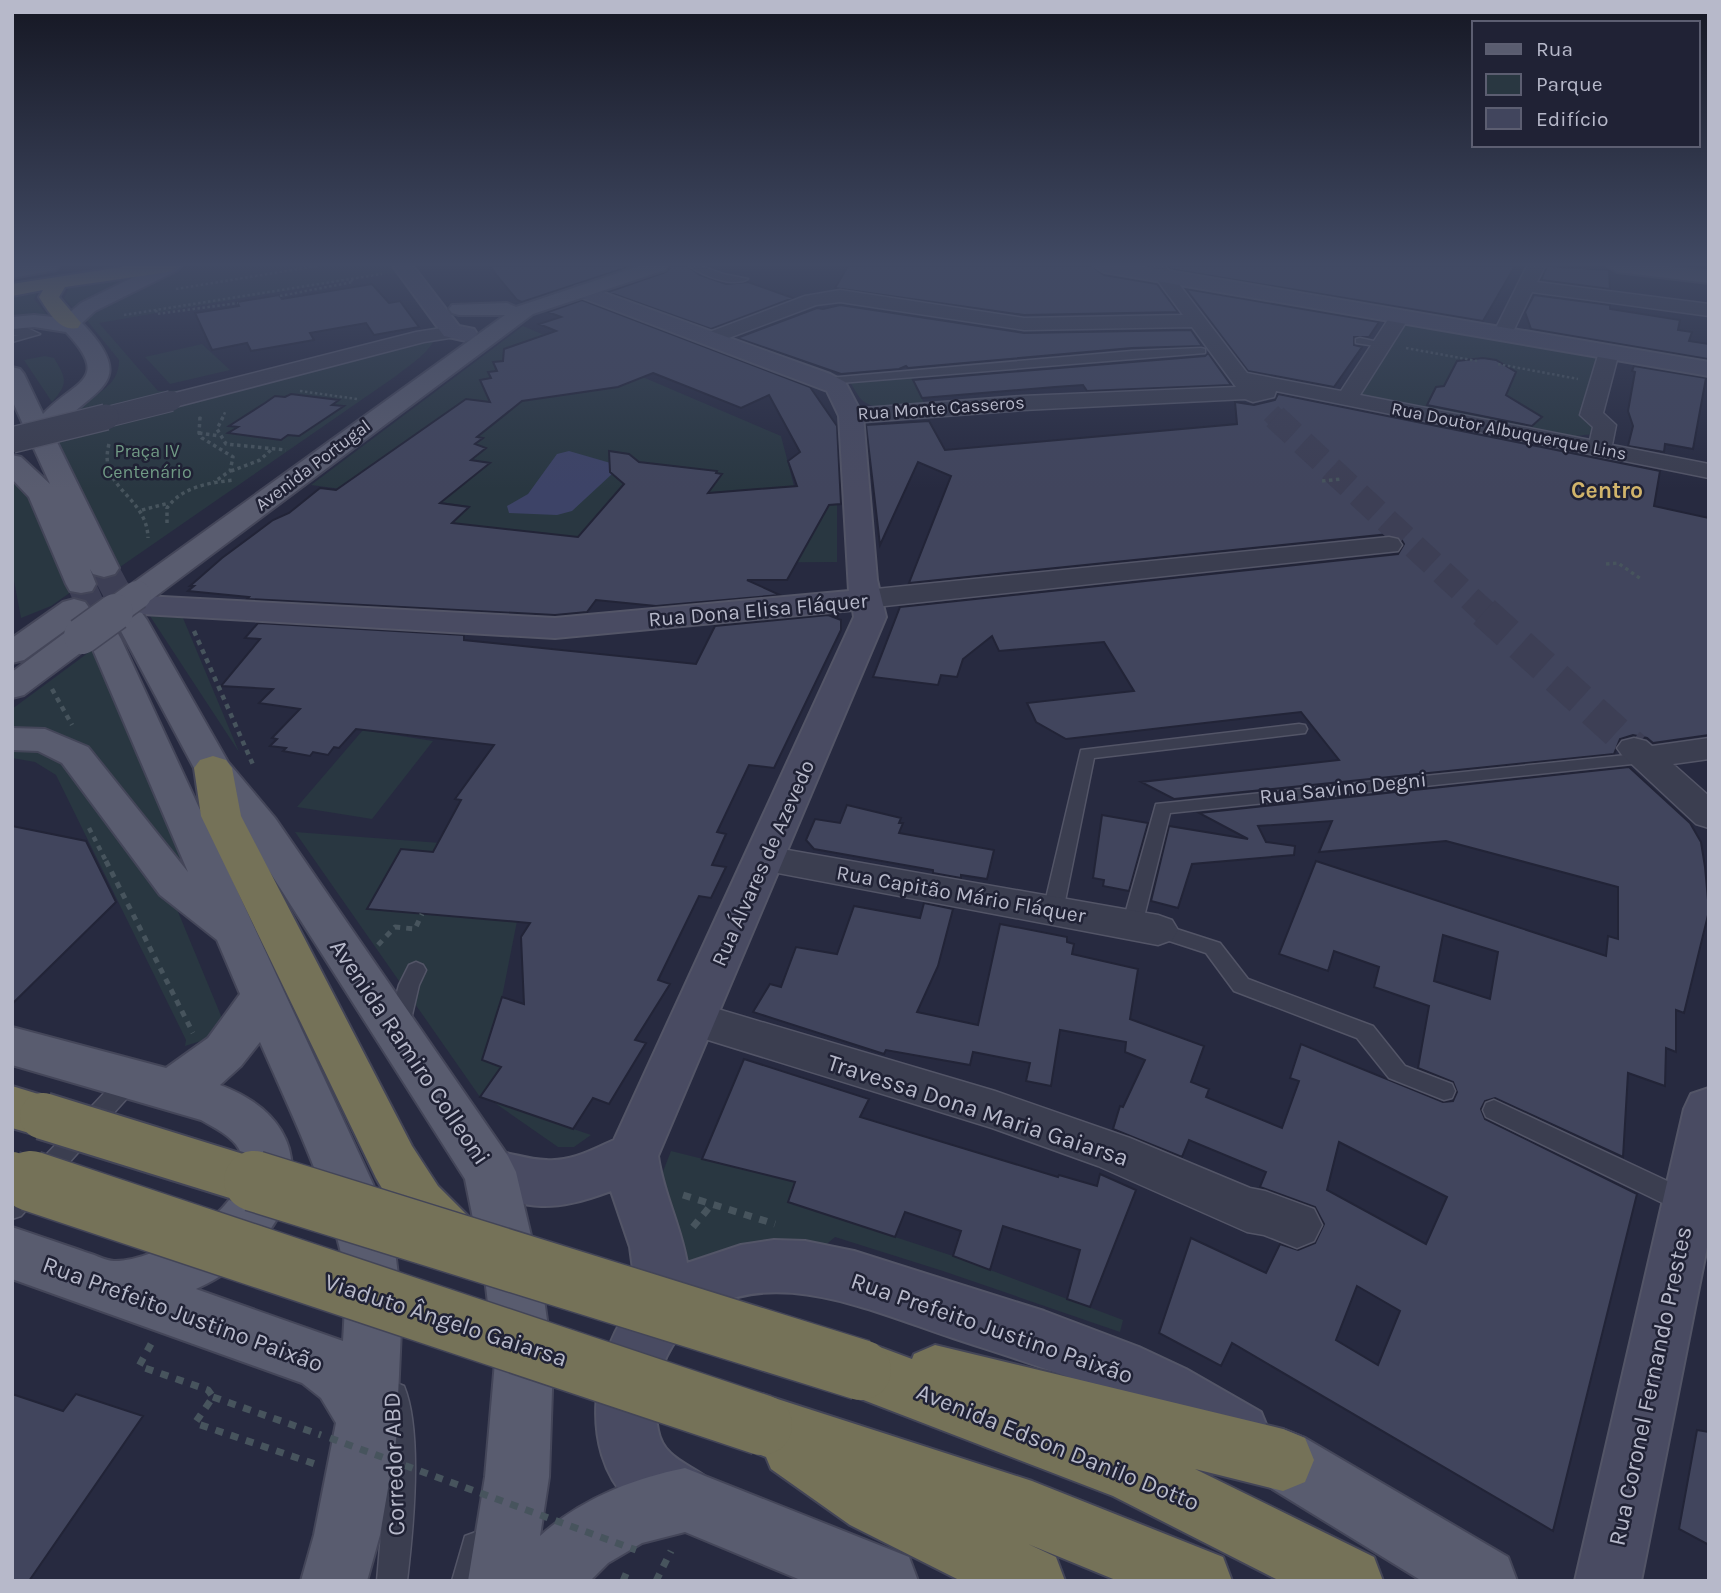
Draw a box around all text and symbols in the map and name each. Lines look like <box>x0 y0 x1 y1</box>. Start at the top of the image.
legend <box>1472 21 1700 147</box>
text: Rua <box>1536 37 1573 61</box>
text: Parque <box>1536 72 1603 96</box>
text: Edifício <box>1536 107 1609 131</box>
street label: Rua Monte Casseros <box>857 391 1025 425</box>
street label: Rua Doutor Albuquerque Lins <box>1389 397 1629 465</box>
street label: Avenida Portugal <box>251 415 375 515</box>
park label: Praça IV Centenário <box>102 440 192 483</box>
district label: Centro <box>1571 477 1643 504</box>
street label: Rua Dona Elisa Fláquer <box>647 588 869 632</box>
street label: Rua Álvares de Azevedo <box>707 756 819 970</box>
street label: Rua Savino Degni <box>1258 767 1428 809</box>
street label: Rua Capitão Mário Fláquer <box>835 860 1088 928</box>
street label: Avenida Ramiro Colleoni <box>324 934 496 1170</box>
street label: Travessa Dona Maria Gaiarsa <box>824 1048 1132 1172</box>
street label: Rua Coronel Fernando Prestes <box>1602 1224 1698 1548</box>
street label: Rua Prefeito Justino Paixão <box>39 1250 327 1378</box>
street label: Rua Prefeito Justino Paixão <box>847 1266 1137 1390</box>
street label: Viaduto Ângelo Gaiarsa <box>321 1267 571 1373</box>
street label: Avenida Edson Danilo Dotto <box>913 1377 1203 1517</box>
street label: Corredor ABD <box>377 1392 411 1536</box>

